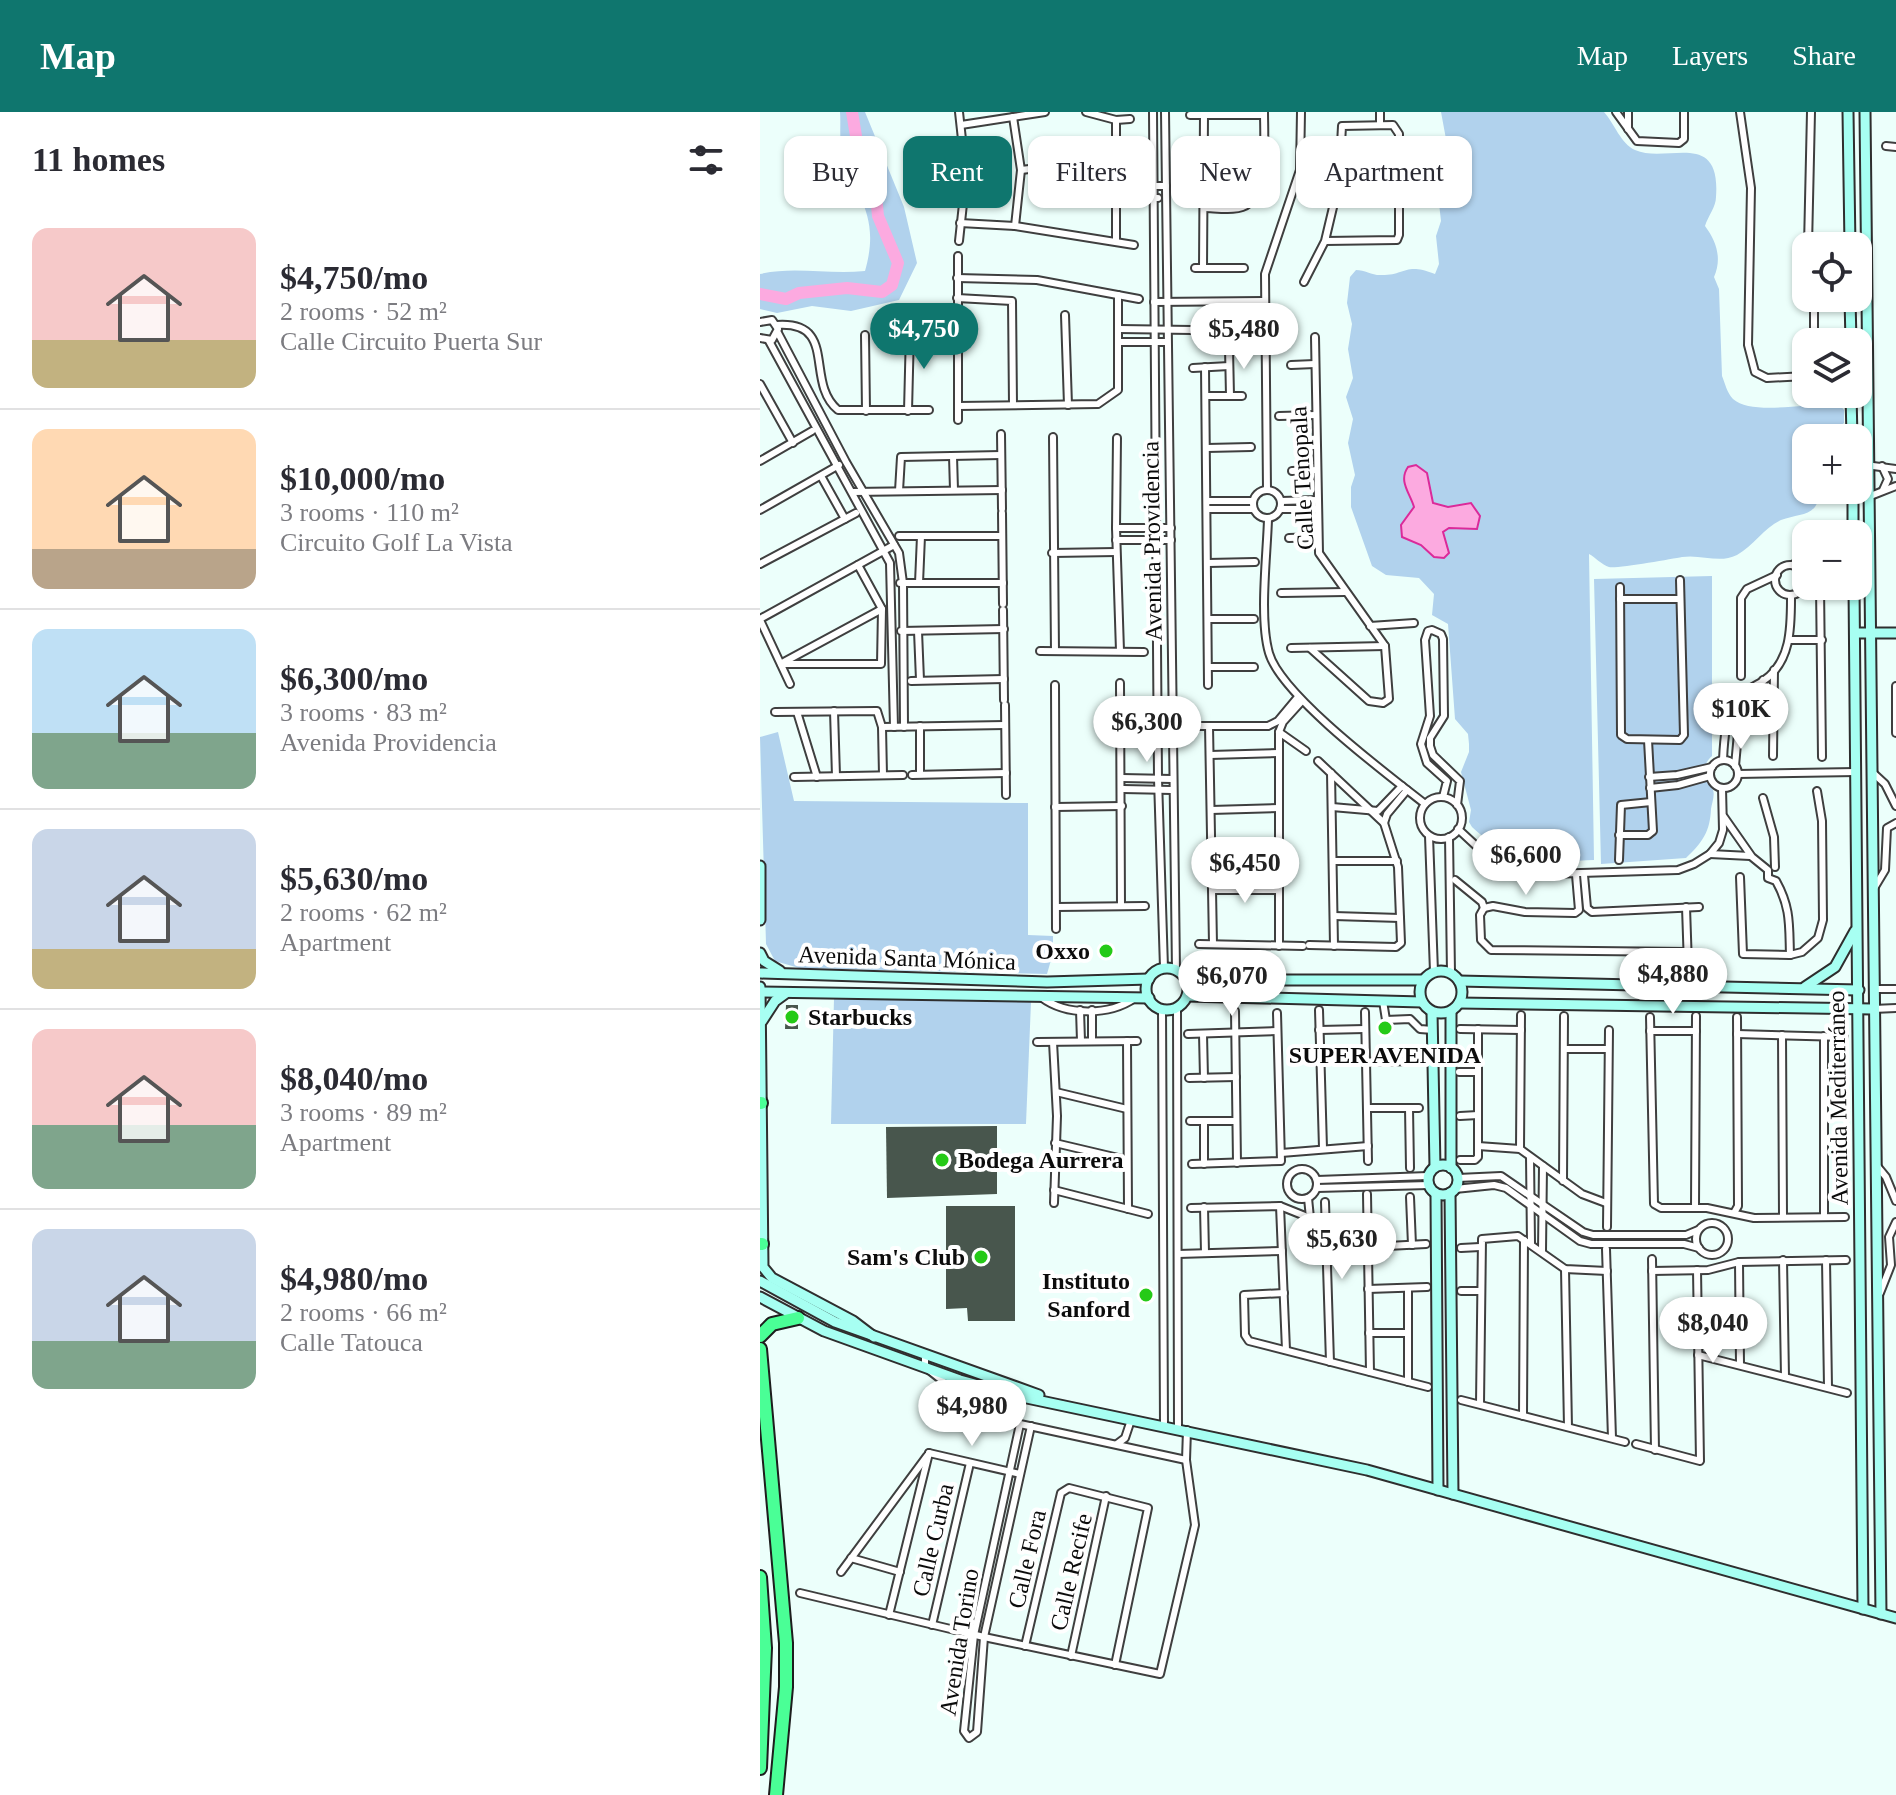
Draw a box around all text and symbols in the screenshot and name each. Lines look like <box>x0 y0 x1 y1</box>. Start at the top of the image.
text: Map <box>40 35 116 77</box>
text: Map <box>1577 40 1628 71</box>
text: Layers <box>1672 40 1748 71</box>
text: Share <box>1792 40 1856 71</box>
chip: Buy <box>784 136 887 208</box>
chip: Rent <box>903 136 1012 208</box>
chip: Filters <box>1028 136 1155 208</box>
chip: New <box>1171 136 1280 208</box>
chip: Apartment <box>1296 136 1472 208</box>
icon: filters <box>684 138 728 182</box>
text: 11 homes <box>32 141 165 178</box>
map controls <box>1792 232 1872 600</box>
button: locate <box>1792 232 1872 312</box>
text: $4,750/mo <box>280 259 428 296</box>
icon: home <box>96 260 192 356</box>
text: 2 rooms · 52 m² <box>280 297 447 326</box>
pin: $4,750 <box>859 303 989 371</box>
pin: $5,480 <box>1179 303 1309 371</box>
text: $4,750 <box>888 314 960 343</box>
text: $5,480 <box>1208 314 1280 343</box>
text: Calle Circuito Puerta Sur <box>280 327 542 356</box>
button: layers <box>1792 328 1872 408</box>
street label: Calle Tenopala <box>1285 405 1319 550</box>
button: + <box>1792 424 1872 504</box>
street label: Avenida Providencia <box>1137 440 1167 641</box>
text: $10,000/mo <box>280 460 445 497</box>
icon: home <box>96 461 192 557</box>
text: 3 rooms · 110 m² <box>280 498 459 527</box>
button: − <box>1792 520 1872 600</box>
text: Circuito Golf La Vista <box>280 528 513 557</box>
text: $6,300/mo <box>280 660 428 697</box>
icon: home <box>96 661 192 757</box>
pin: $10K <box>1694 683 1788 751</box>
text: $10K <box>1711 694 1771 723</box>
pin: $6,300 <box>1082 696 1212 764</box>
text: 3 rooms · 83 m² <box>280 698 447 727</box>
text: $6,300 <box>1111 707 1183 736</box>
text: Avenida Providencia <box>280 728 497 757</box>
pin: $6,600 <box>1461 829 1591 897</box>
pin: $6,450 <box>1180 837 1310 905</box>
text: $6,600 <box>1490 840 1562 869</box>
text: $6,450 <box>1209 848 1281 877</box>
text: $5,630/mo <box>280 860 428 897</box>
icon: home <box>96 861 192 957</box>
text: 2 rooms · 62 m² <box>280 898 447 927</box>
text: Apartment <box>280 928 391 957</box>
place label: Oxxo <box>1035 938 1090 964</box>
street label: Avenida Santa Mónica <box>798 941 1017 975</box>
marker: Oxxo <box>1097 942 1115 960</box>
pin: $4,880 <box>1608 948 1738 1016</box>
pin: $6,070 <box>1167 950 1297 1018</box>
text: $4,880 <box>1637 959 1709 988</box>
text: $6,070 <box>1196 961 1268 990</box>
street label: Avenida Mediterráneo <box>1823 990 1853 1206</box>
place label: Starbucks <box>808 1004 912 1030</box>
marker: Starbucks <box>783 1008 801 1026</box>
marker: SUPER AVENIDA <box>1376 1019 1394 1037</box>
place label: SUPER AVENIDA <box>1289 1042 1482 1068</box>
text: $8,040/mo <box>280 1060 428 1097</box>
icon: home <box>96 1061 192 1157</box>
text: 3 rooms · 89 m² <box>280 1098 447 1127</box>
text: Apartment <box>280 1128 391 1157</box>
place label: Bodega Aurrera <box>958 1147 1124 1173</box>
marker: Bodega Aurrera <box>933 1151 951 1169</box>
pin: $5,630 <box>1277 1213 1407 1281</box>
text: $5,630 <box>1306 1224 1378 1253</box>
place label: Sam's Club <box>847 1244 965 1270</box>
marker: Sam's Club <box>972 1248 990 1266</box>
text: $4,980/mo <box>280 1260 428 1297</box>
icon: home <box>96 1261 192 1357</box>
place label: Instituto Sanford <box>1042 1268 1131 1322</box>
marker: Instituto Sanford <box>1137 1286 1155 1304</box>
pin: $8,040 <box>1648 1297 1778 1365</box>
text: 2 rooms · 66 m² <box>280 1298 447 1327</box>
text: $8,040 <box>1677 1308 1749 1337</box>
text: Calle Tatouca <box>280 1328 423 1357</box>
pin: $4,980 <box>907 1380 1037 1448</box>
text: $4,980 <box>936 1391 1008 1420</box>
street label: Calle Curba <box>907 1481 959 1599</box>
street label: Calle Fora <box>1003 1507 1051 1611</box>
street label: Calle Recife <box>1045 1511 1097 1633</box>
street label: Avenida Torino <box>935 1567 983 1717</box>

